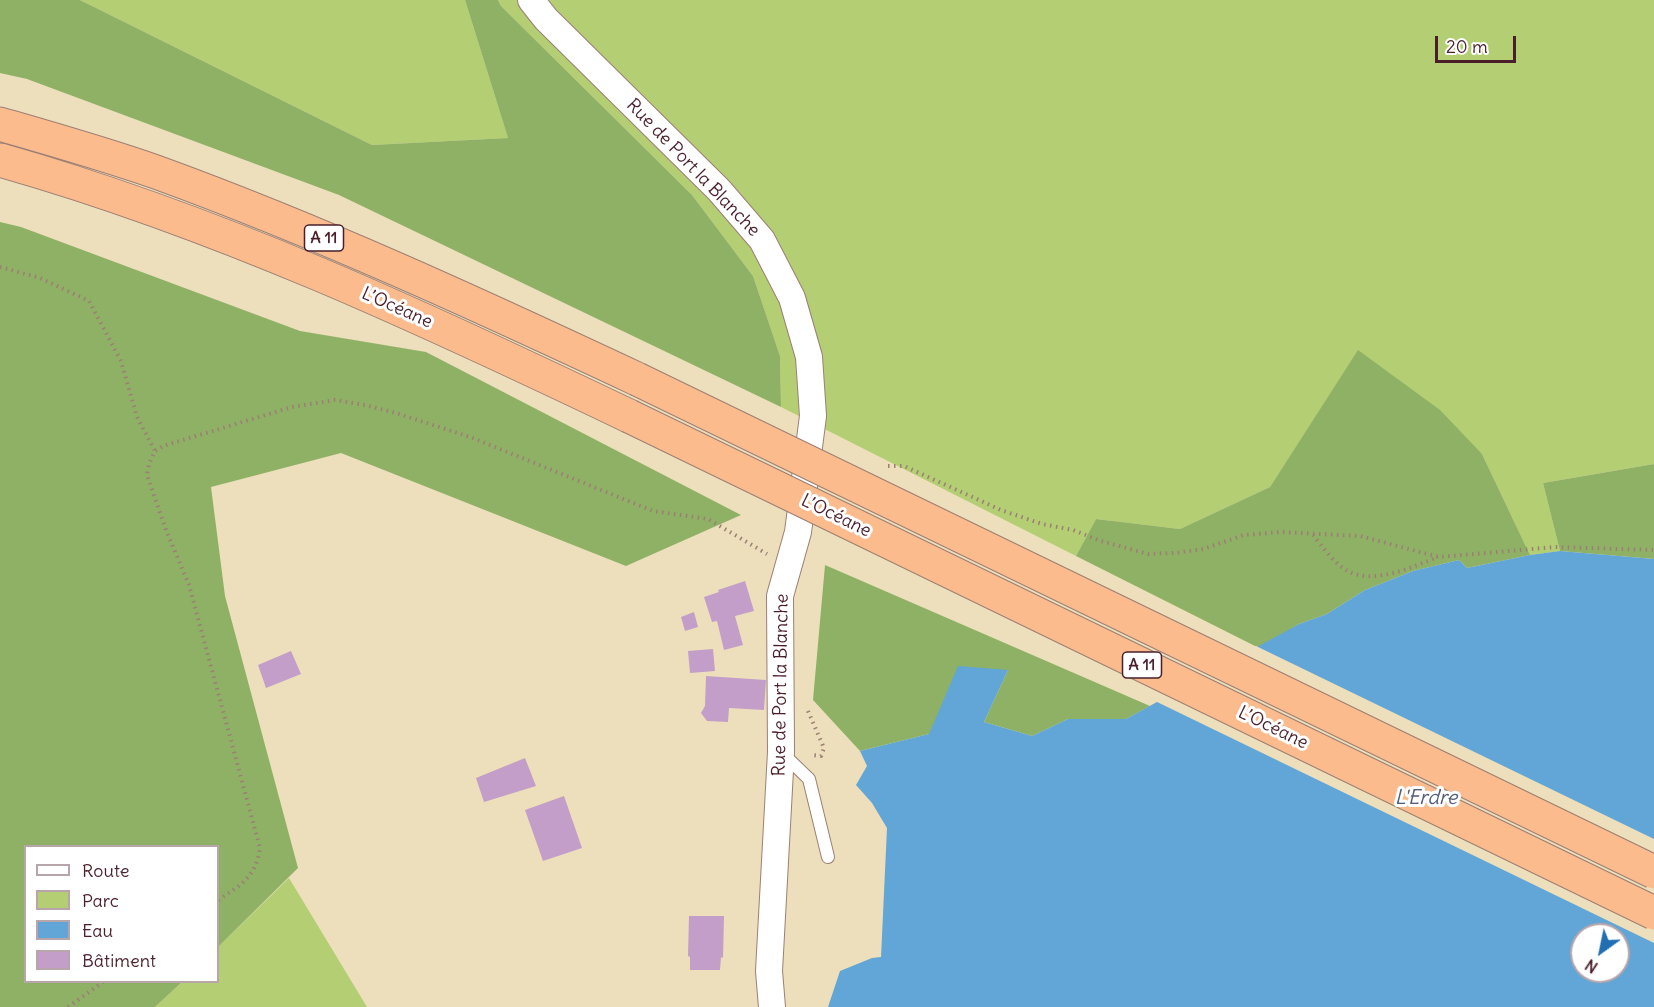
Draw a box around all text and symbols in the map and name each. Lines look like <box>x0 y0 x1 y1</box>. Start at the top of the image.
scale bar <box>1438 24 1519 62</box>
text: 20 m <box>1446 35 1488 58</box>
street label: Rue de Port la Blanche <box>622 95 764 241</box>
road number: A 11 <box>304 225 344 251</box>
street label: L’Océane <box>358 283 436 333</box>
street label: L’Océane <box>798 490 874 542</box>
street label: Rue de Port la Blanche <box>769 593 793 777</box>
road number: A 11 <box>1122 652 1162 678</box>
street label: L’Océane <box>1235 702 1311 754</box>
water label: L'Erdre <box>1395 786 1457 810</box>
legend <box>24 845 219 983</box>
text: Route <box>82 859 130 882</box>
text: Parc <box>82 889 119 912</box>
text: Eau <box>82 919 113 942</box>
north arrow <box>1570 923 1630 983</box>
text: Bâtiment <box>82 949 156 972</box>
text: N <box>1581 955 1601 978</box>

